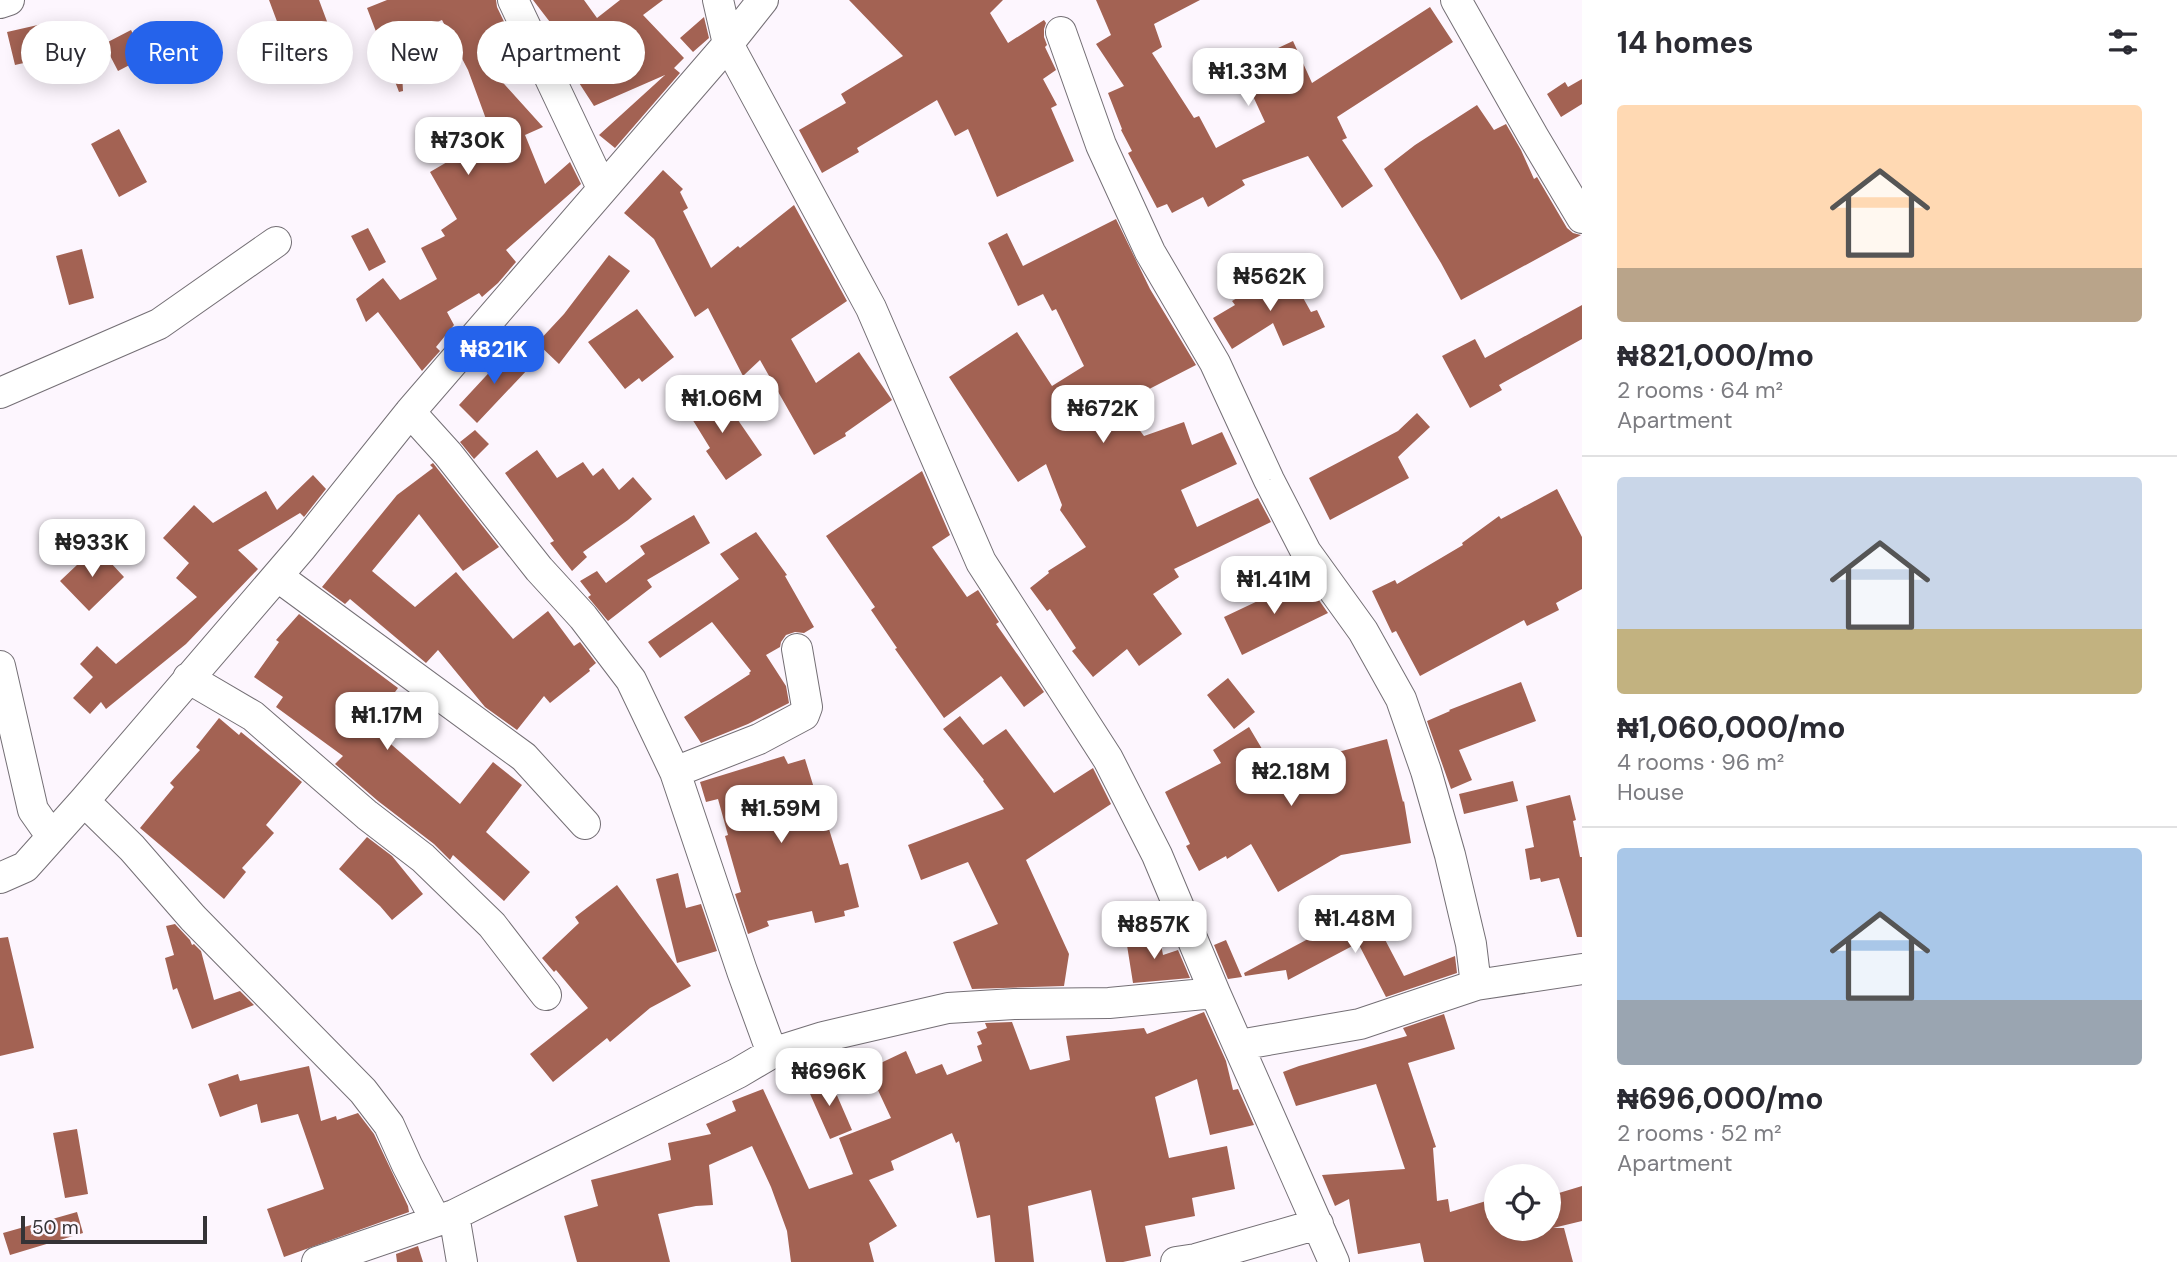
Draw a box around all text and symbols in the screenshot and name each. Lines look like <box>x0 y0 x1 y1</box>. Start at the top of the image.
chip: Buy <box>21 21 111 84</box>
chip: Rent <box>125 21 223 84</box>
chip: Filters <box>237 21 353 84</box>
chip: New <box>367 21 463 84</box>
chip: Apartment <box>477 21 645 84</box>
text: 14 homes <box>1617 23 1754 62</box>
icon: filters <box>2104 23 2142 61</box>
pin: ₦1.33M <box>1191 48 1305 108</box>
text: ₦1.33M <box>1209 56 1287 86</box>
pin: ₦730K <box>419 118 517 177</box>
text: ₦730K <box>431 125 505 155</box>
icon: home <box>1817 150 1943 276</box>
pin: ₦562K <box>1221 254 1319 313</box>
text: ₦562K <box>1233 261 1307 291</box>
pin: ₦821K <box>445 326 543 386</box>
text: ₦821K <box>460 334 528 364</box>
text: ₦821,000/mo <box>1617 336 1814 375</box>
text: 2 rooms · 64 m² <box>1617 375 1783 405</box>
pin: ₦1.06M <box>665 376 779 435</box>
text: ₦1.06M <box>681 383 763 413</box>
pin: ₦672K <box>1054 386 1152 445</box>
text: ₦672K <box>1067 393 1139 423</box>
text: Apartment <box>1617 405 1732 435</box>
pin: ₦933K <box>43 520 141 579</box>
icon: home <box>1817 522 1943 648</box>
text: ₦933K <box>55 527 129 557</box>
pin: ₦1.41M <box>1217 556 1331 616</box>
text: ₦1.41M <box>1237 564 1311 594</box>
pin: ₦1.17M <box>330 692 444 752</box>
text: ₦1.17M <box>351 700 423 730</box>
text: ₦1,060,000/mo <box>1617 708 1846 747</box>
text: 4 rooms · 96 m² <box>1617 747 1784 777</box>
pin: ₦2.18M <box>1234 748 1348 808</box>
text: ₦2.18M <box>1252 756 1330 786</box>
text: House <box>1617 777 1684 807</box>
pin: ₦1.59M <box>724 786 838 845</box>
text: ₦1.59M <box>741 793 821 823</box>
icon: home <box>1817 893 1943 1019</box>
pin: ₦1.48M <box>1298 895 1412 955</box>
pin: ₦857K <box>1105 902 1203 961</box>
text: ₦1.48M <box>1315 903 1395 933</box>
text: ₦857K <box>1118 909 1190 939</box>
pin: ₦696K <box>780 1048 878 1108</box>
text: ₦696K <box>792 1056 866 1086</box>
text: ₦696,000/mo <box>1617 1079 1823 1118</box>
text: 2 rooms · 52 m² <box>1617 1118 1782 1148</box>
text: Apartment <box>1617 1148 1732 1178</box>
map controls <box>1484 1164 1561 1241</box>
button: locate <box>1484 1164 1561 1241</box>
scale bar <box>21 1213 206 1245</box>
text: 50 m <box>32 1215 79 1240</box>

